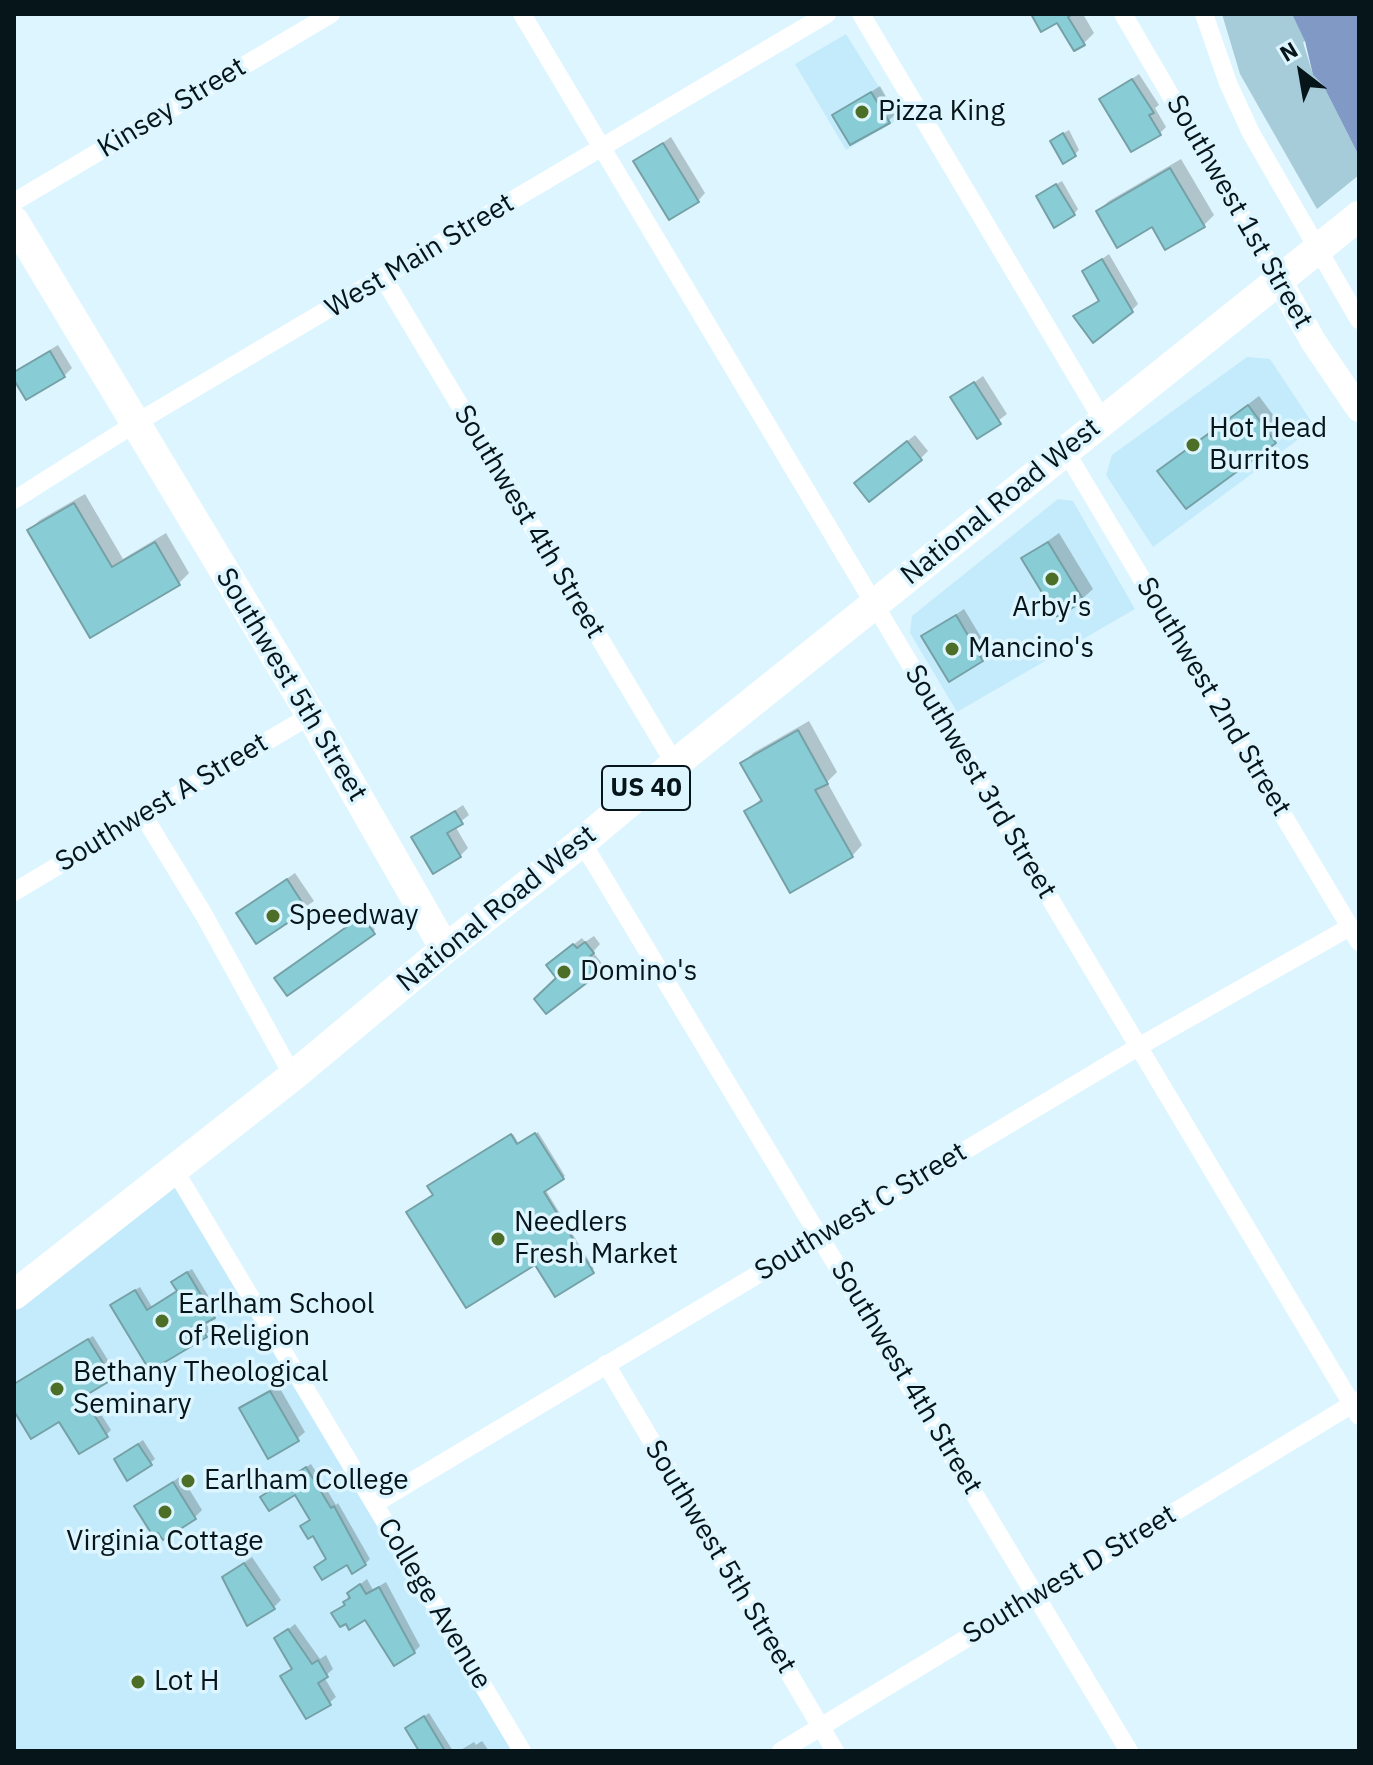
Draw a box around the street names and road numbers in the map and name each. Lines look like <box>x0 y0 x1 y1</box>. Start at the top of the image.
street label: Kinsey Street <box>92 51 252 165</box>
street label: Southwest 1st Street <box>1159 89 1319 335</box>
street label: West Main Street <box>320 187 520 325</box>
street label: Southwest 4th Street <box>446 399 612 645</box>
street label: National Road West <box>895 411 1107 593</box>
street label: Southwest 5th Street <box>208 562 374 808</box>
street label: Southwest 2nd Street <box>1128 572 1298 822</box>
street label: Southwest 3rd Street <box>897 659 1063 905</box>
street label: Southwest A Street <box>50 726 274 880</box>
road number: US 40 <box>602 766 690 810</box>
street label: National Road West <box>391 818 603 1000</box>
street label: Southwest C Street <box>749 1136 973 1288</box>
street label: Southwest 4th Street <box>823 1255 989 1501</box>
street label: Southwest 5th Street <box>637 1434 803 1680</box>
street label: Southwest D Street <box>958 1498 1182 1652</box>
street label: College Avenue <box>370 1512 498 1696</box>

